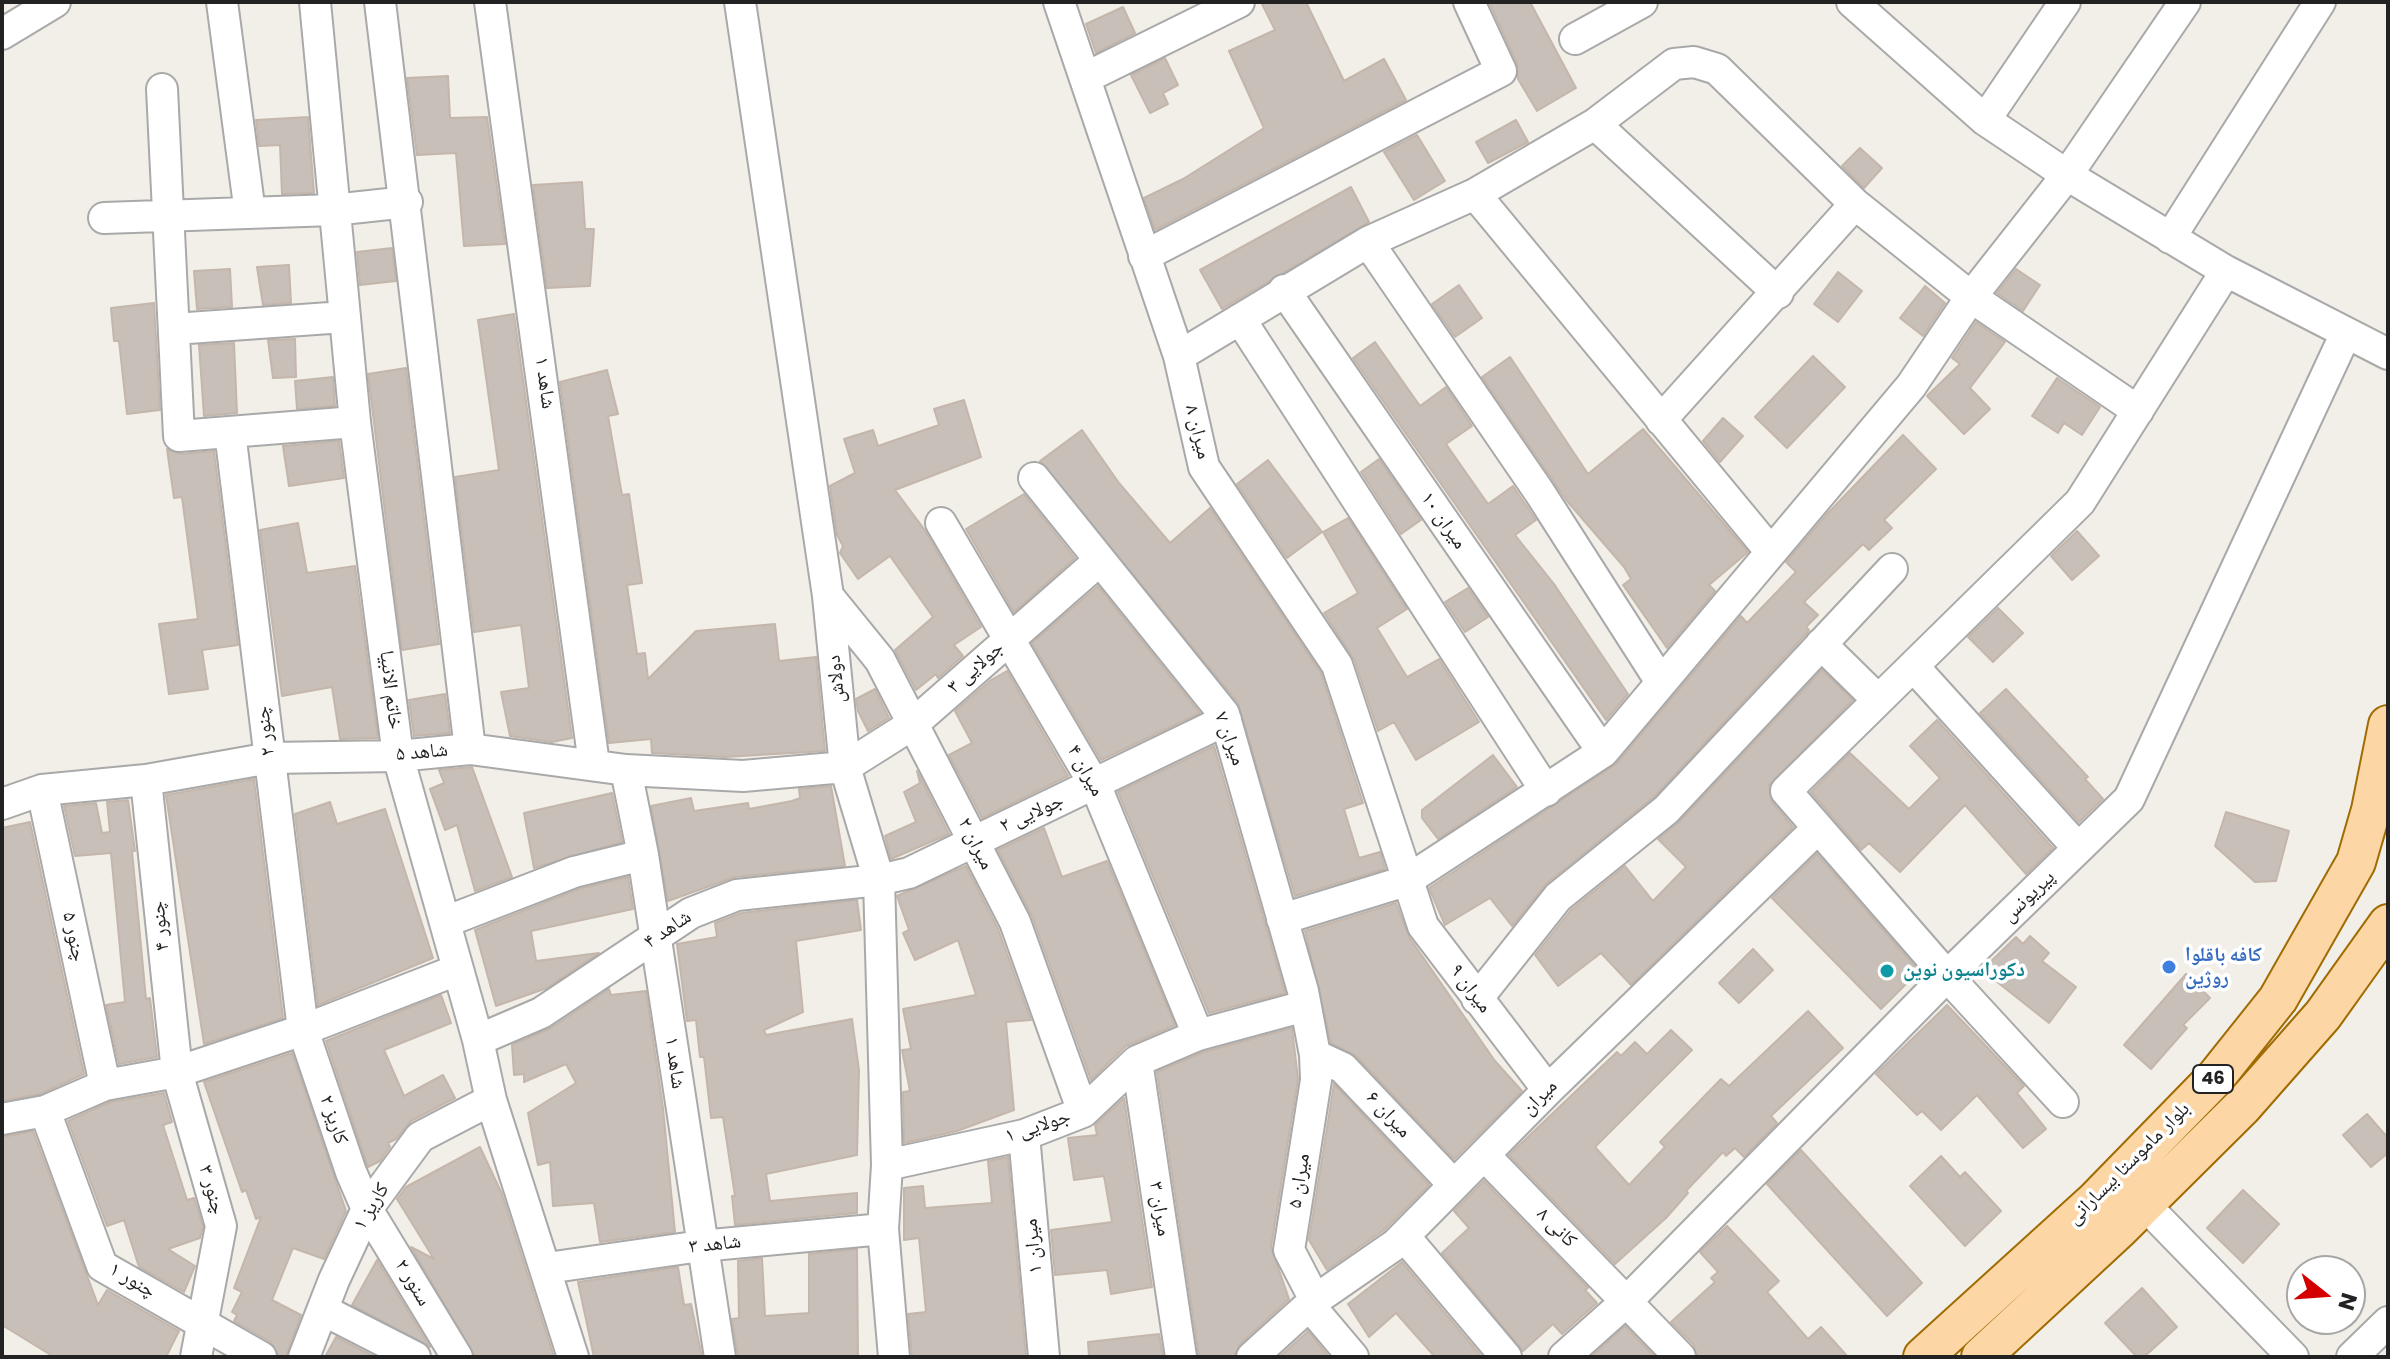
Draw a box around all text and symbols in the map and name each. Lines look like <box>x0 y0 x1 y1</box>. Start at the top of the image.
street label: شاهد ۱ <box>528 355 560 411</box>
street label: میران ۸ <box>1179 402 1215 462</box>
street label: میران ۱۰ <box>1415 488 1471 554</box>
street label: جولایی ۳ <box>943 637 1009 699</box>
street label: خاتم الانبیا <box>373 649 407 731</box>
street label: دولاش <box>823 654 851 704</box>
street label: چنور ۲ <box>251 705 281 757</box>
street label: میران ۷ <box>1208 709 1250 769</box>
street label: شاهد ۵ <box>395 739 449 767</box>
street label: میران ۴ <box>1061 741 1109 801</box>
street label: جولایی ۲ <box>996 789 1068 839</box>
street label: میران ۲ <box>952 814 998 874</box>
street label: پیریونس <box>1998 866 2060 928</box>
street label: چنور ۴ <box>146 900 176 952</box>
street label: شاهد ۴ <box>640 905 696 955</box>
street label: چنور ۵ <box>56 910 90 964</box>
place label: کافه باقلوا روژین <box>2185 944 2262 991</box>
marker: کافه باقلوا روژین <box>2160 958 2178 976</box>
place label: دکوراسیون نوین <box>1903 959 2025 983</box>
street label: میران ۹ <box>1444 960 1496 1018</box>
marker: دکوراسیون نوین <box>1878 962 1896 980</box>
street label: شاهد ۱ <box>658 1035 690 1091</box>
road number: 46 <box>2193 1065 2233 1093</box>
street label: میران <box>1517 1075 1563 1121</box>
street label: میران ۶ <box>1360 1087 1416 1143</box>
street label: کاریز ۲ <box>313 1092 353 1148</box>
street label: بلوار ماموستا بیسارانی <box>2063 1098 2195 1230</box>
street label: جولایی ۱ <box>1002 1105 1074 1149</box>
street label: میران ۵ <box>1284 1152 1316 1210</box>
street label: چنور ۳ <box>193 1163 229 1217</box>
street label: کاریز ۱ <box>349 1179 395 1235</box>
street label: میران ۳ <box>1143 1180 1175 1238</box>
street label: کانی ۸ <box>1531 1203 1581 1253</box>
street label: میران ۱ <box>1020 1217 1048 1275</box>
street label: شاهد ۳ <box>688 1230 742 1260</box>
street label: سنور ۲ <box>389 1255 435 1311</box>
north arrow <box>2286 1255 2366 1335</box>
street label: چنور ۱ <box>104 1258 160 1304</box>
text: N <box>2330 1289 2365 1314</box>

